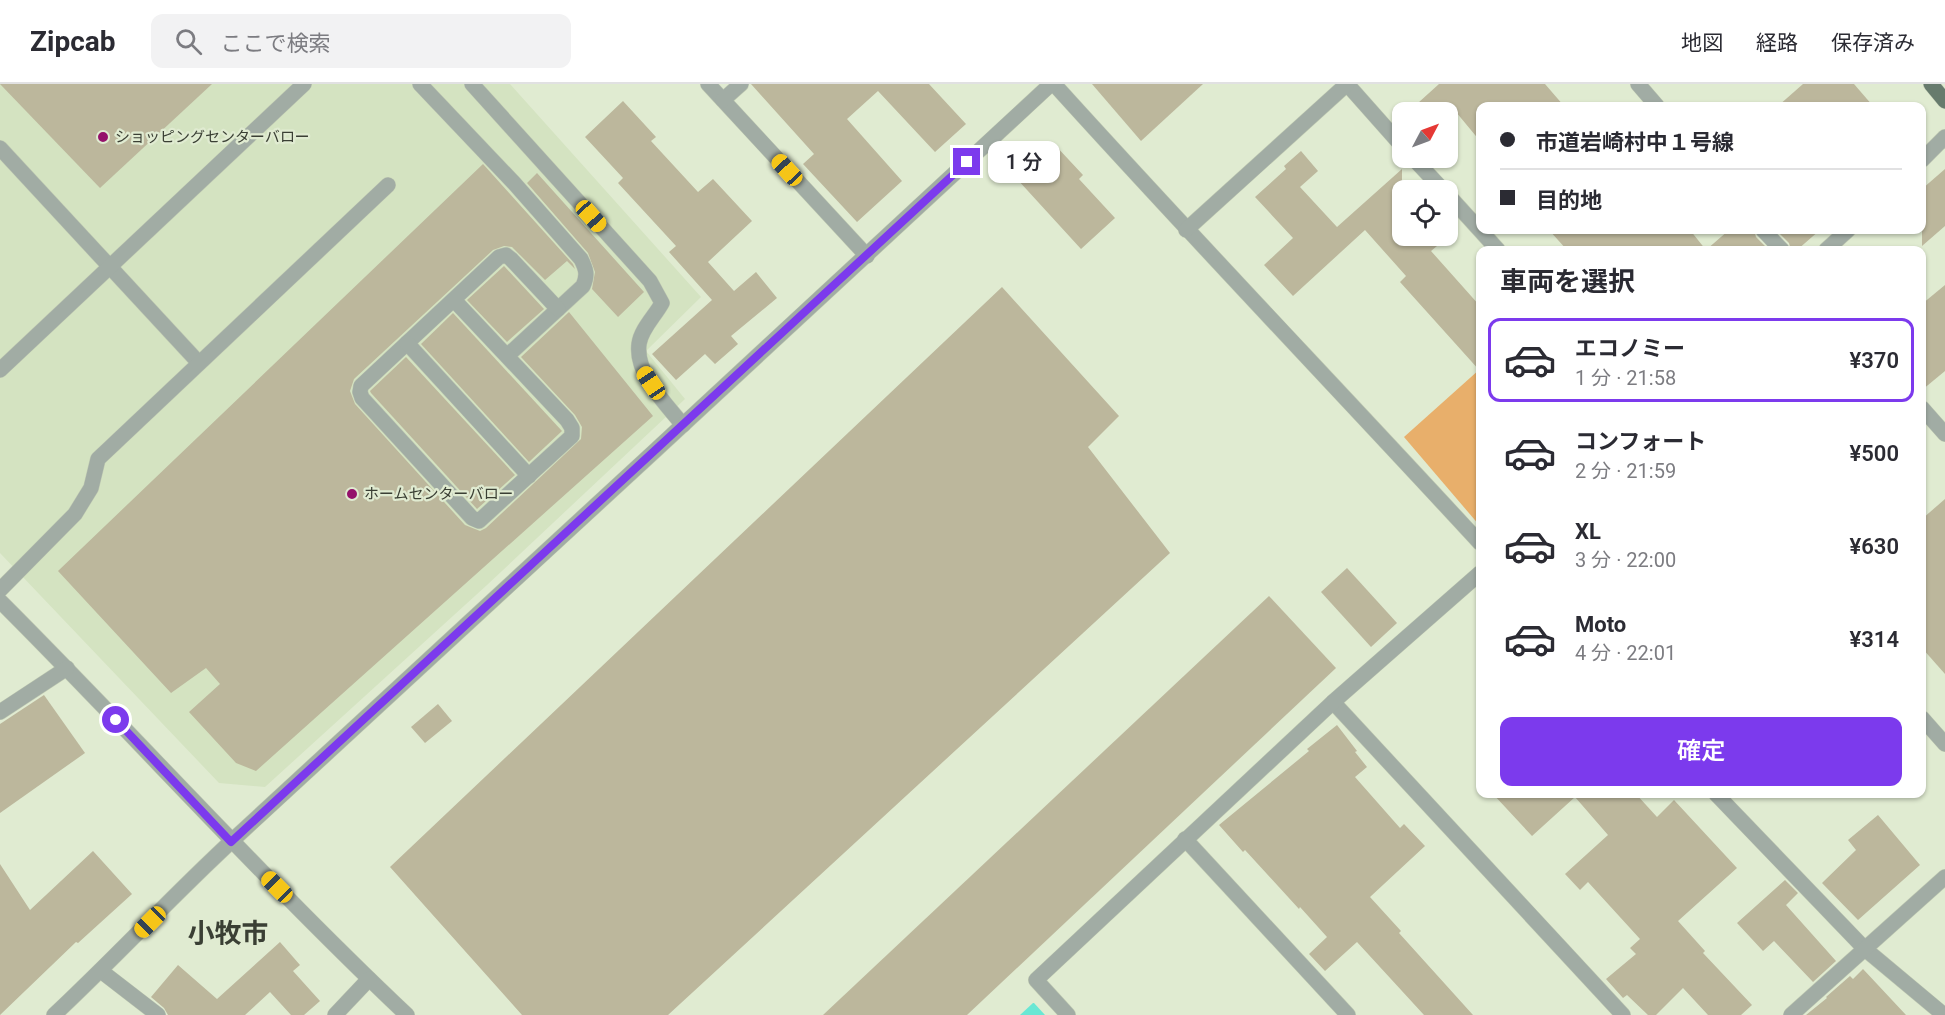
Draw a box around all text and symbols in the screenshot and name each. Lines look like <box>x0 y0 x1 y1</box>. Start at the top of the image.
search box <box>151 14 571 68</box>
text: Zipcab <box>30 25 115 58</box>
icon: search <box>172 25 205 58</box>
text: ここで検索 <box>220 31 331 56</box>
text: 地図 <box>1681 31 1723 55</box>
text: 経路 <box>1756 31 1798 55</box>
text: 保存済み <box>1831 31 1915 55</box>
north arrow <box>1392 102 1458 168</box>
map controls <box>1392 102 1458 246</box>
place label: ショッピングセンターバロー <box>115 128 310 146</box>
marker: ショッピングセンターバロー <box>96 130 110 144</box>
text: 市道岩崎村中１号線 <box>1536 130 1734 155</box>
callout: 1 分 <box>988 141 1060 183</box>
route end <box>953 148 980 175</box>
text: 1 分 <box>1006 150 1042 174</box>
car <box>768 151 806 189</box>
button: locate <box>1392 180 1458 246</box>
text: 目的地 <box>1536 188 1602 213</box>
car <box>572 197 610 235</box>
text: 車両を選択 <box>1500 266 1635 298</box>
icon: car <box>1503 333 1557 387</box>
text: エコノミー <box>1575 336 1685 361</box>
text: ¥370 <box>1850 348 1899 373</box>
car <box>633 363 669 403</box>
text: 1 分 · 21:58 <box>1575 366 1676 390</box>
icon: car <box>1503 426 1557 480</box>
text: コンフォート <box>1575 429 1706 454</box>
text: ¥500 <box>1850 441 1899 466</box>
text: 2 分 · 21:59 <box>1575 459 1676 483</box>
place label: ホームセンターバロー <box>364 485 513 503</box>
marker: ホームセンターバロー <box>345 487 359 501</box>
icon: car <box>1503 519 1557 573</box>
text: XL <box>1575 519 1601 544</box>
text: ¥630 <box>1850 534 1899 559</box>
text: 3 分 · 22:00 <box>1575 548 1676 572</box>
icon: car <box>1503 612 1557 666</box>
text: Moto <box>1575 612 1626 637</box>
text: ¥314 <box>1850 627 1899 652</box>
text: 4 分 · 22:01 <box>1575 641 1676 665</box>
route start <box>102 706 129 733</box>
button: 確定 <box>1500 717 1902 786</box>
car <box>258 868 296 906</box>
car <box>131 903 169 941</box>
district label: 小牧市 <box>188 918 269 950</box>

